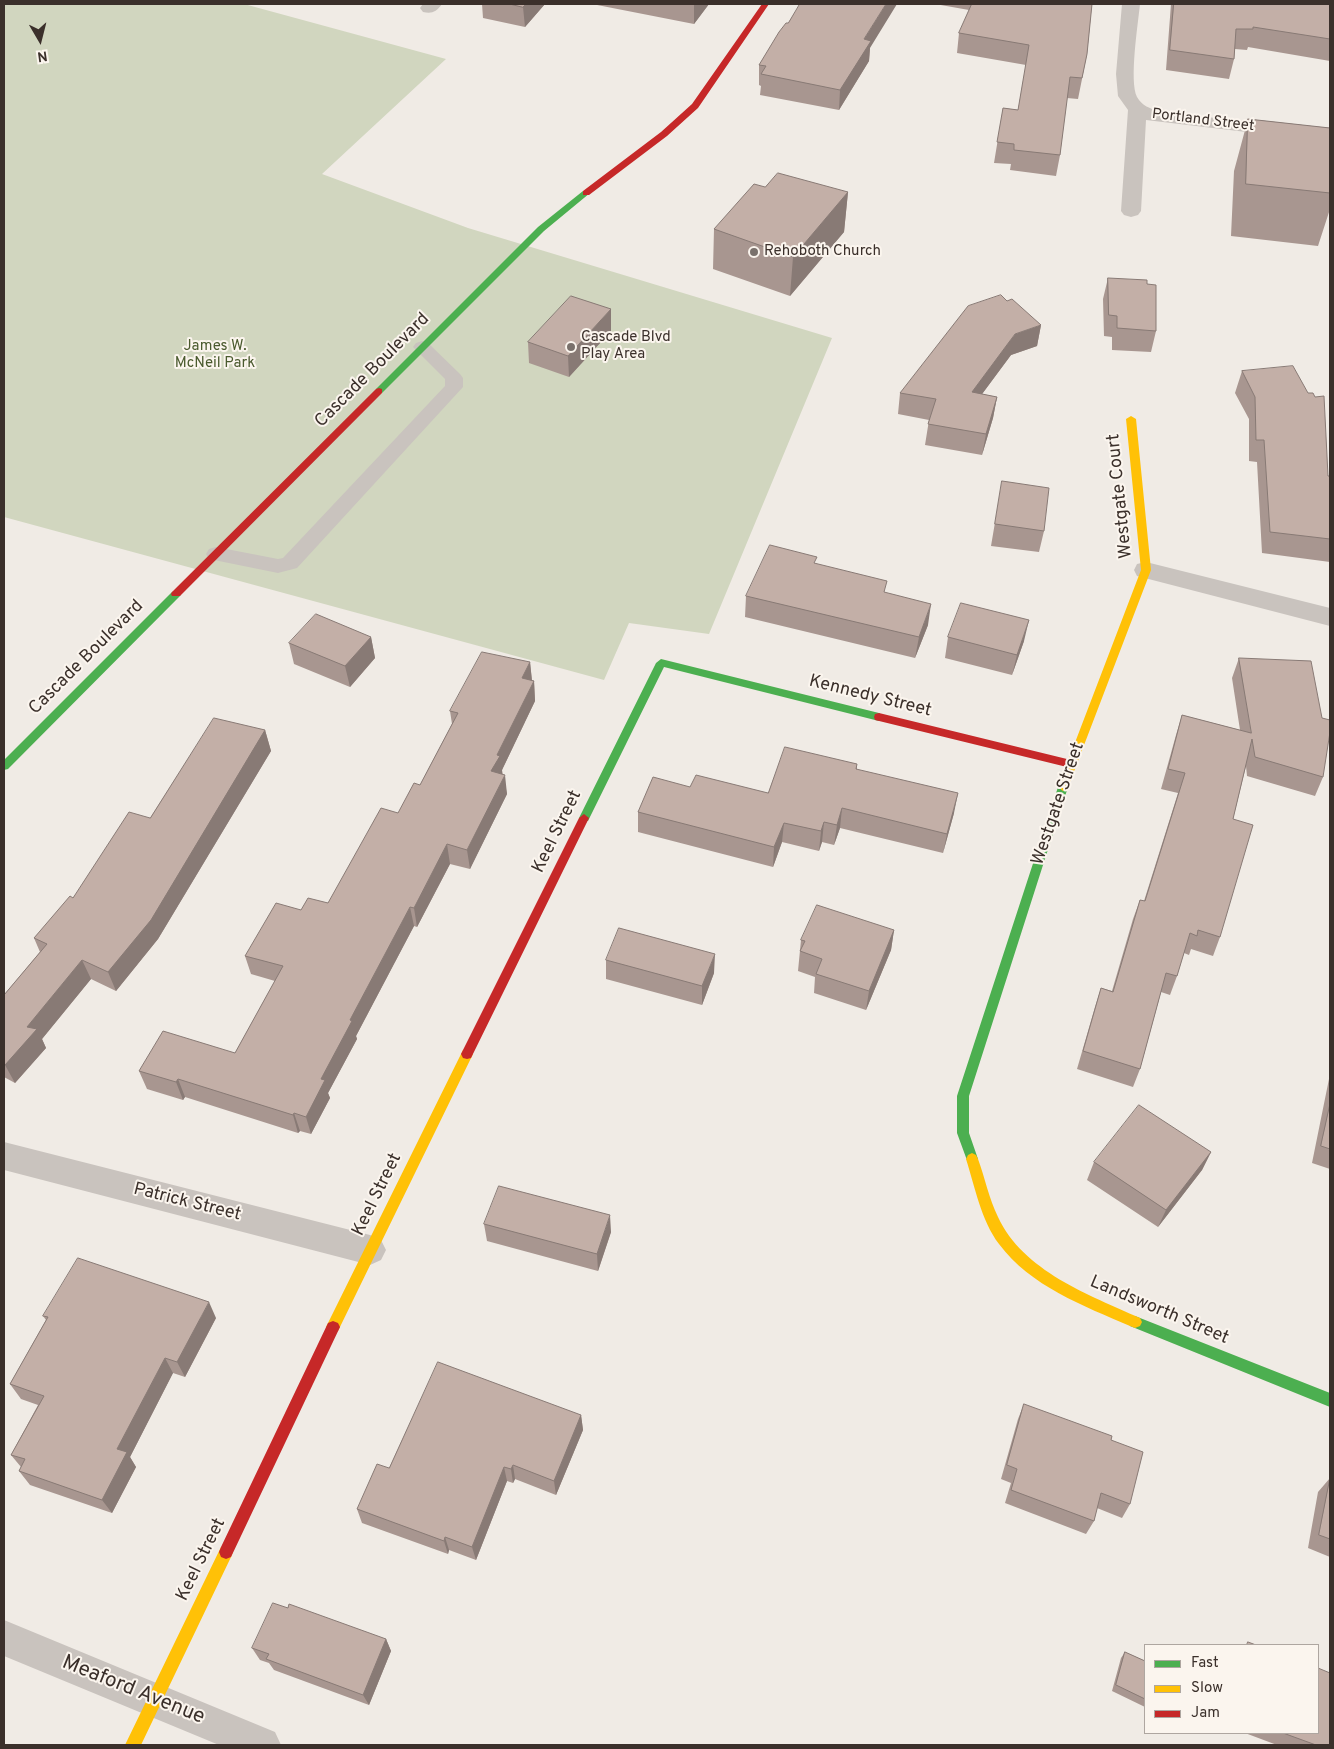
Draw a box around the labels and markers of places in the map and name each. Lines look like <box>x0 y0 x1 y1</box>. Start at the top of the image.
place label: Rehoboth Church <box>764 243 881 261</box>
marker: Rehoboth Church <box>748 246 760 258</box>
place label: Cascade Blvd Play Area <box>581 329 671 364</box>
marker: Cascade Blvd Play Area <box>565 341 577 353</box>

